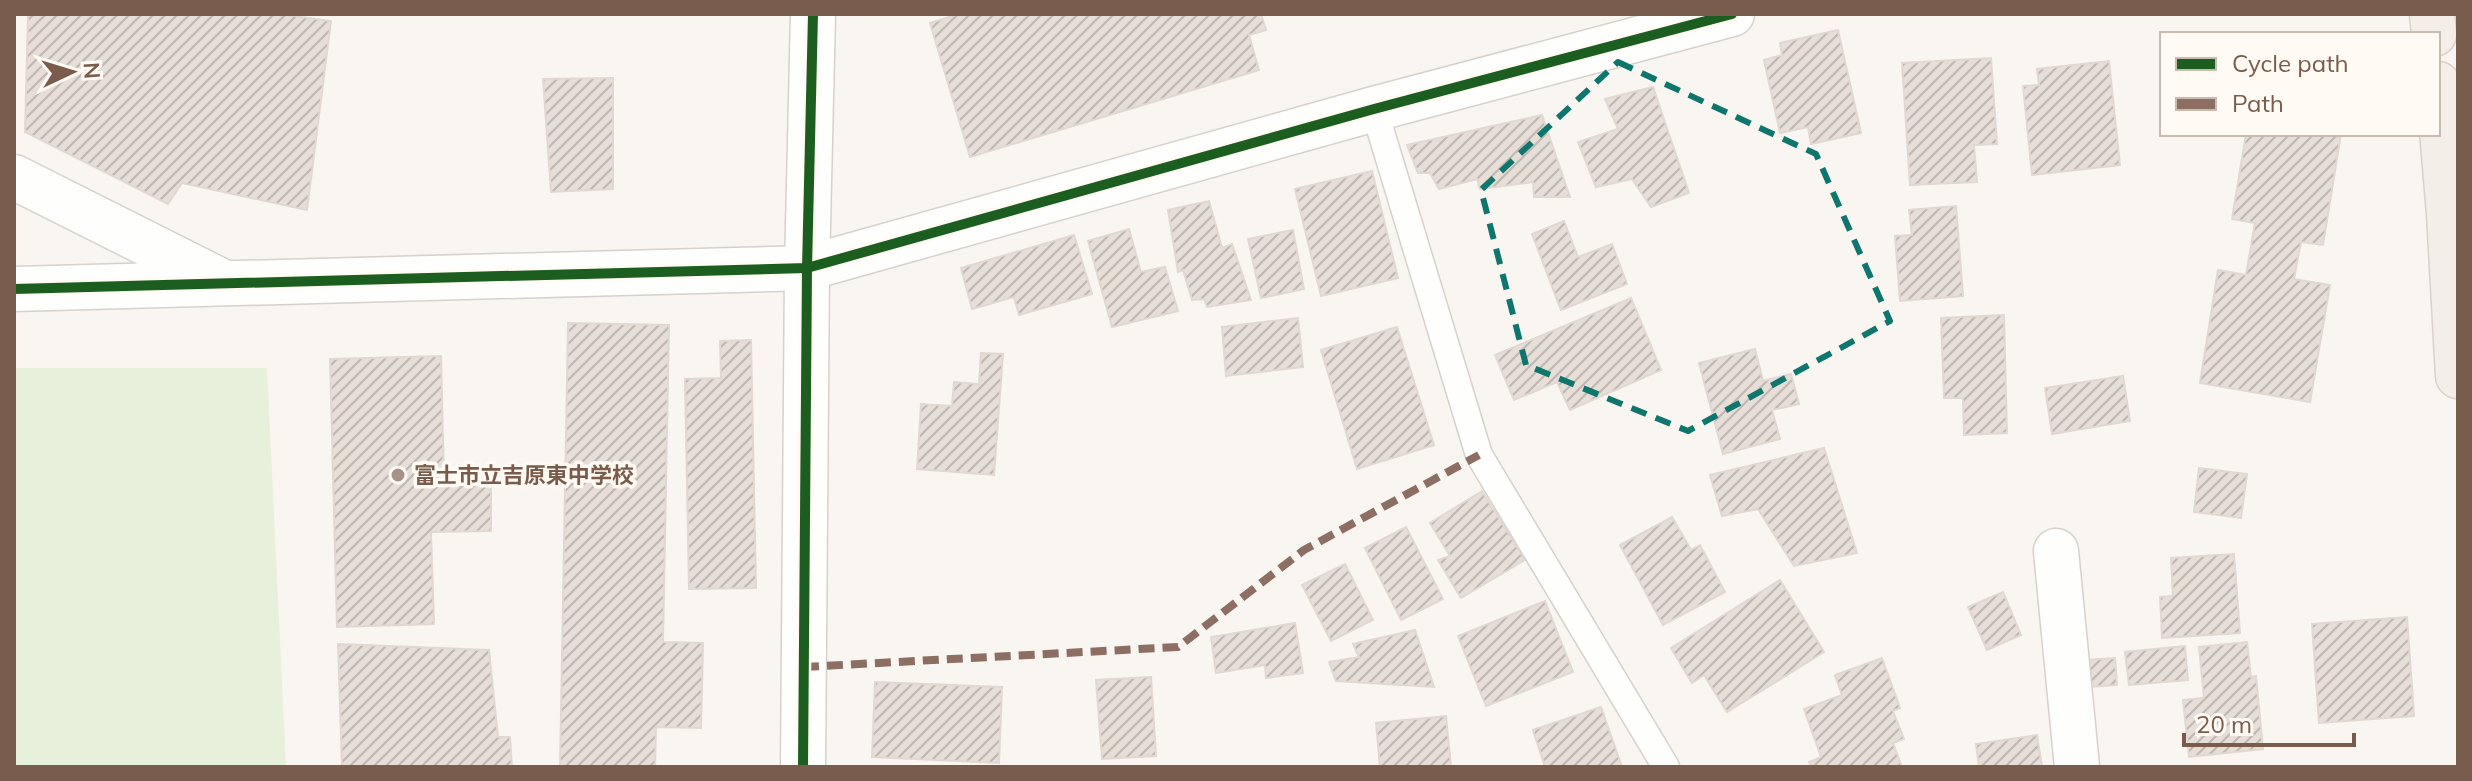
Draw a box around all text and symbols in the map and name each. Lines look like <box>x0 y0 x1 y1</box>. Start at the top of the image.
north arrow <box>32 32 112 112</box>
legend <box>2160 32 2440 136</box>
text: Cycle path <box>2232 48 2349 78</box>
text: N <box>77 61 106 80</box>
text: Path <box>2232 88 2284 118</box>
place label: 富士市立吉原東中学校 <box>414 461 634 489</box>
marker: 富士市立吉原東中学校 <box>389 466 407 484</box>
scale bar <box>2184 697 2354 747</box>
text: 20 m <box>2196 709 2252 739</box>

